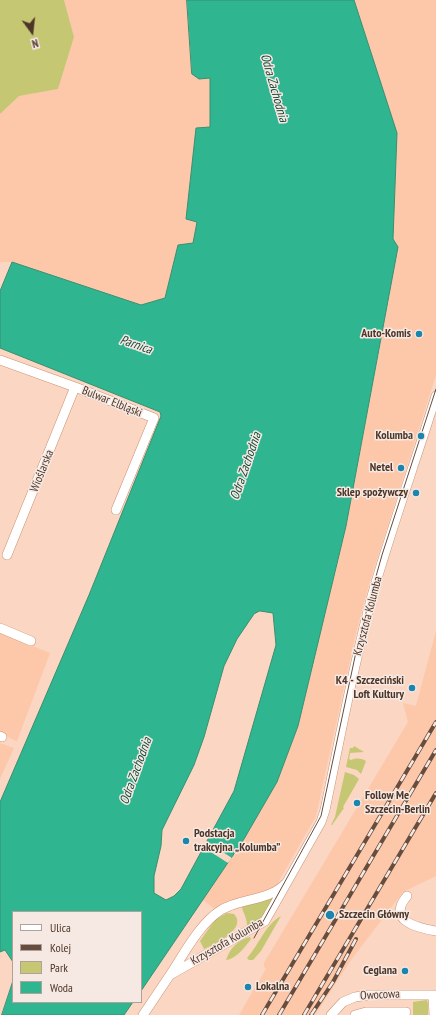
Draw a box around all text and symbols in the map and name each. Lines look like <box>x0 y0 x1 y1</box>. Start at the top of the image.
north arrow <box>12 12 52 52</box>
text: N <box>30 36 40 51</box>
water label: Odra Zachodnia <box>257 52 291 124</box>
place label: Auto-Komis <box>361 327 411 341</box>
marker: Auto-Komis <box>414 329 424 339</box>
water label: Parnica <box>118 332 154 358</box>
street label: Bulwar Elbląski <box>80 383 144 421</box>
place label: Kolumba <box>375 429 413 443</box>
water label: Odra Zachodnia <box>227 430 265 502</box>
marker: Kolumba <box>416 431 426 441</box>
street label: Wioślarska <box>27 448 57 494</box>
place label: Netel <box>370 461 393 475</box>
marker: Netel <box>396 463 406 473</box>
place label: Sklep spożywczy <box>337 486 408 500</box>
marker: Sklep spożywczy <box>411 488 421 498</box>
street label: Krzysztofa Kolumba <box>351 575 385 657</box>
place label: K4 - Szczeciński Loft Kultury <box>336 674 404 702</box>
marker: K4 - Szczeciński Loft Kultury <box>407 683 417 693</box>
water label: Odra Zachodnia <box>117 735 155 807</box>
place label: Follow Me Szczecin-Berlin <box>365 789 430 817</box>
marker: Follow Me Szczecin-Berlin <box>352 798 362 808</box>
place label: Podstacja trakcyjna „Kolumba” <box>194 827 280 855</box>
marker: Podstacja trakcyjna „Kolumba” <box>181 836 191 846</box>
place label: Szczecin Główny <box>339 908 409 922</box>
marker: Szczecin Główny <box>324 909 336 921</box>
legend <box>12 911 142 1003</box>
street label: Krzysztofa Kolumba <box>188 915 266 969</box>
text: Ulica <box>50 920 71 935</box>
text: Kolej <box>50 940 71 955</box>
text: Park <box>50 960 68 975</box>
place label: Ceglana <box>363 964 397 978</box>
marker: Ceglana <box>400 966 410 976</box>
text: Woda <box>50 980 73 995</box>
place label: Lokalna <box>256 980 289 994</box>
marker: Lokalna <box>243 982 253 992</box>
street label: Owocowa <box>360 987 400 1003</box>

